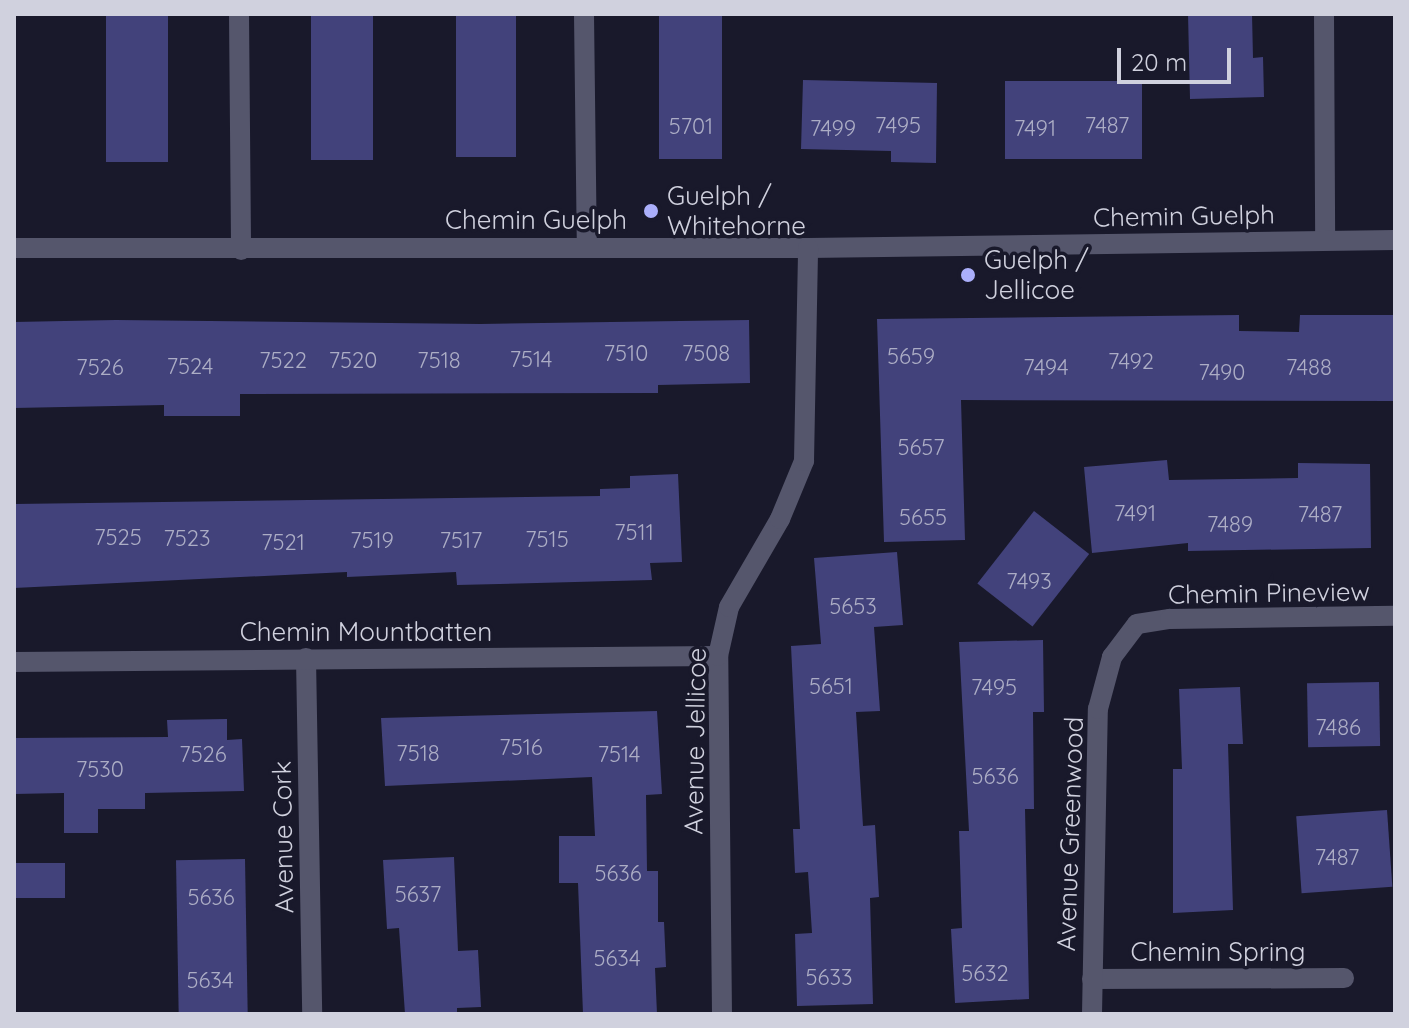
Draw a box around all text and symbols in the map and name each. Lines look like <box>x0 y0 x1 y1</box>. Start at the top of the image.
scale bar <box>1121 32 1235 82</box>
text: 20 m <box>1131 47 1187 77</box>
house number: 7495 <box>875 113 921 139</box>
house number: 7487 <box>1085 113 1129 139</box>
house number: 5701 <box>669 114 713 140</box>
house number: 7499 <box>810 116 856 142</box>
house number: 7491 <box>1014 116 1056 142</box>
place label: Guelph / Whitehorne <box>667 180 806 242</box>
street label: Chemin Guelph <box>1093 199 1275 233</box>
marker: Guelph / Whitehorne <box>642 202 660 220</box>
street label: Chemin Guelph <box>445 204 627 236</box>
place label: Guelph / Jellicoe <box>984 244 1089 306</box>
marker: Guelph / Jellicoe <box>959 266 977 284</box>
house number: 7510 <box>604 341 648 367</box>
house number: 7508 <box>682 341 730 367</box>
house number: 5659 <box>887 344 935 370</box>
house number: 7514 <box>510 347 552 373</box>
house number: 7522 <box>259 348 307 374</box>
house number: 7520 <box>329 348 377 374</box>
house number: 7518 <box>417 348 461 374</box>
house number: 7492 <box>1108 349 1154 375</box>
house number: 7524 <box>167 354 213 380</box>
house number: 7526 <box>76 355 124 381</box>
house number: 7494 <box>1023 355 1069 381</box>
house number: 7488 <box>1286 355 1332 381</box>
house number: 7490 <box>1199 360 1245 386</box>
house number: 5657 <box>897 435 945 461</box>
house number: 7491 <box>1114 501 1156 527</box>
house number: 7487 <box>1298 502 1342 528</box>
house number: 5655 <box>899 505 947 531</box>
house number: 7489 <box>1207 512 1253 538</box>
house number: 7511 <box>614 520 654 546</box>
house number: 7525 <box>94 525 142 551</box>
house number: 7523 <box>164 526 210 552</box>
house number: 7515 <box>525 527 569 553</box>
house number: 7519 <box>350 528 394 554</box>
house number: 7517 <box>440 528 482 554</box>
house number: 7521 <box>261 530 305 556</box>
house number: 7493 <box>1006 569 1052 595</box>
street label: Chemin Pineview <box>1168 576 1370 610</box>
house number: 5653 <box>829 594 877 620</box>
street label: Chemin Mountbatten <box>240 616 492 648</box>
street label: Avenue Jellicoe <box>678 647 712 835</box>
house number: 5651 <box>809 674 853 700</box>
house number: 7495 <box>971 675 1017 701</box>
house number: 7486 <box>1315 715 1361 741</box>
street label: Avenue Greenwood <box>1050 716 1090 952</box>
house number: 7516 <box>499 735 543 761</box>
house number: 7518 <box>396 741 440 767</box>
house number: 7526 <box>179 742 227 768</box>
house number: 7514 <box>598 742 640 768</box>
house number: 7530 <box>76 757 124 783</box>
street label: Avenue Cork <box>266 760 300 914</box>
house number: 5636 <box>971 764 1019 790</box>
house number: 7487 <box>1315 845 1359 871</box>
house number: 5636 <box>594 861 642 887</box>
house number: 5637 <box>395 882 441 908</box>
house number: 5636 <box>187 885 235 911</box>
street label: Chemin Spring <box>1130 936 1306 968</box>
house number: 5634 <box>594 946 640 972</box>
house number: 5632 <box>961 961 1009 987</box>
house number: 5633 <box>806 965 852 991</box>
house number: 5634 <box>187 968 233 994</box>

